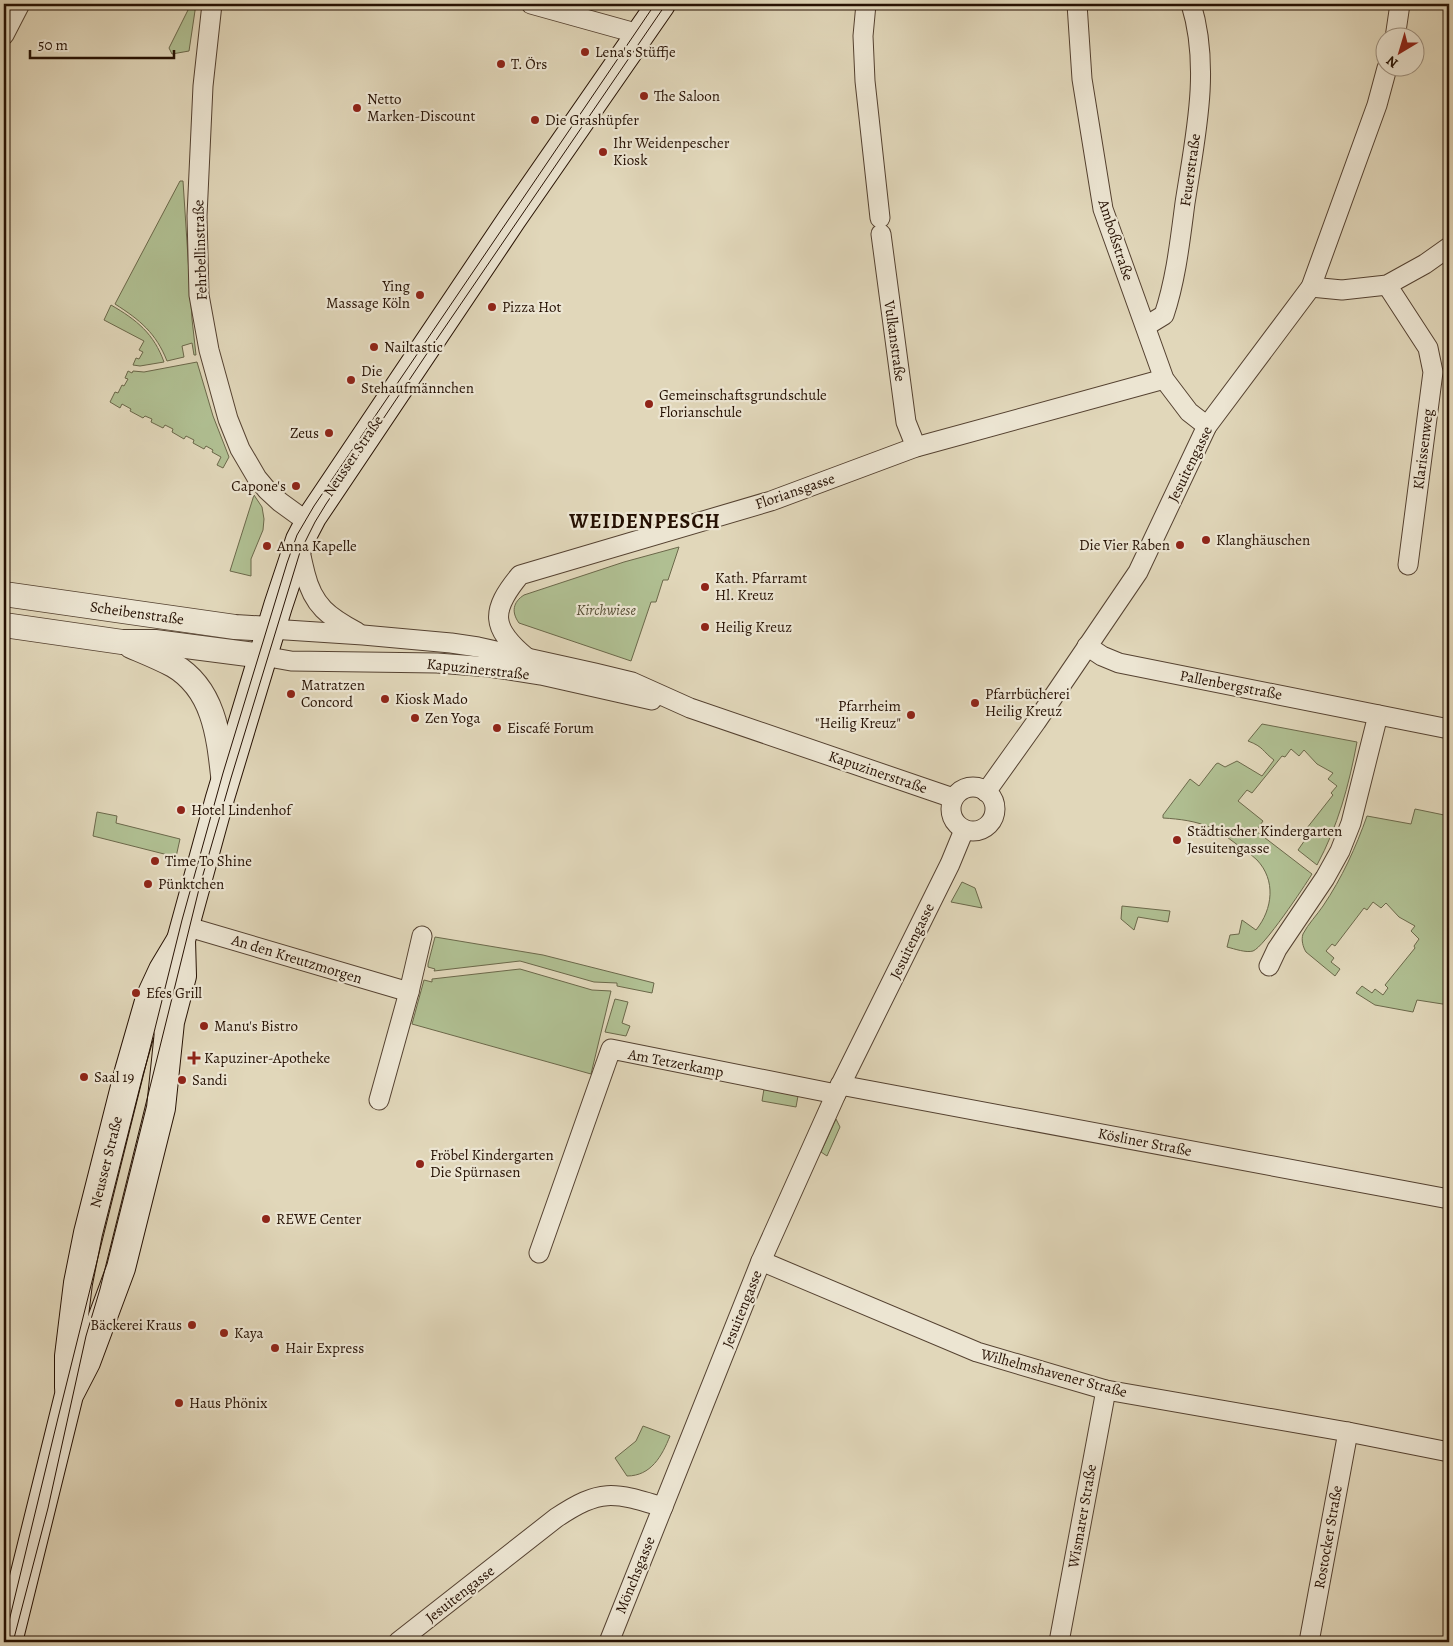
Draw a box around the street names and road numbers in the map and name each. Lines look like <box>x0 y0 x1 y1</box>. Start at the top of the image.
street label: Feuerstraße <box>1175 132 1205 208</box>
street label: Amboßstraße <box>1093 196 1139 283</box>
street label: Fehrbellinstraße <box>188 199 212 301</box>
street label: Vulkanstraße <box>879 298 911 383</box>
street label: Klarissenweg <box>1408 407 1438 491</box>
street label: Neusser Straße <box>318 411 388 501</box>
street label: Jesuitengasse <box>1163 422 1217 505</box>
street label: Floriansgasse <box>752 468 838 514</box>
street label: Scheibenstraße <box>89 597 186 630</box>
street label: Kapuzinerstraße <box>426 654 531 684</box>
street label: Pallenbergstraße <box>1178 665 1284 705</box>
street label: Kapuzinerstraße <box>826 746 930 798</box>
street label: Jesuitengasse <box>885 899 939 982</box>
street label: An den Kreutzmorgen <box>228 929 365 988</box>
street label: Am Tetzerkamp <box>626 1044 725 1082</box>
street label: Neusser Straße <box>85 1114 127 1210</box>
street label: Kösliner Straße <box>1096 1123 1194 1161</box>
street label: Jesuitengasse <box>717 1267 767 1351</box>
street label: Wilhelmshavener Straße <box>978 1344 1130 1402</box>
street label: Wismarer Straße <box>1063 1462 1101 1571</box>
street label: Rostocker Straße <box>1309 1483 1347 1590</box>
street label: Mönchsgasse <box>610 1533 660 1617</box>
street label: Jesuitengasse <box>421 1561 499 1627</box>

